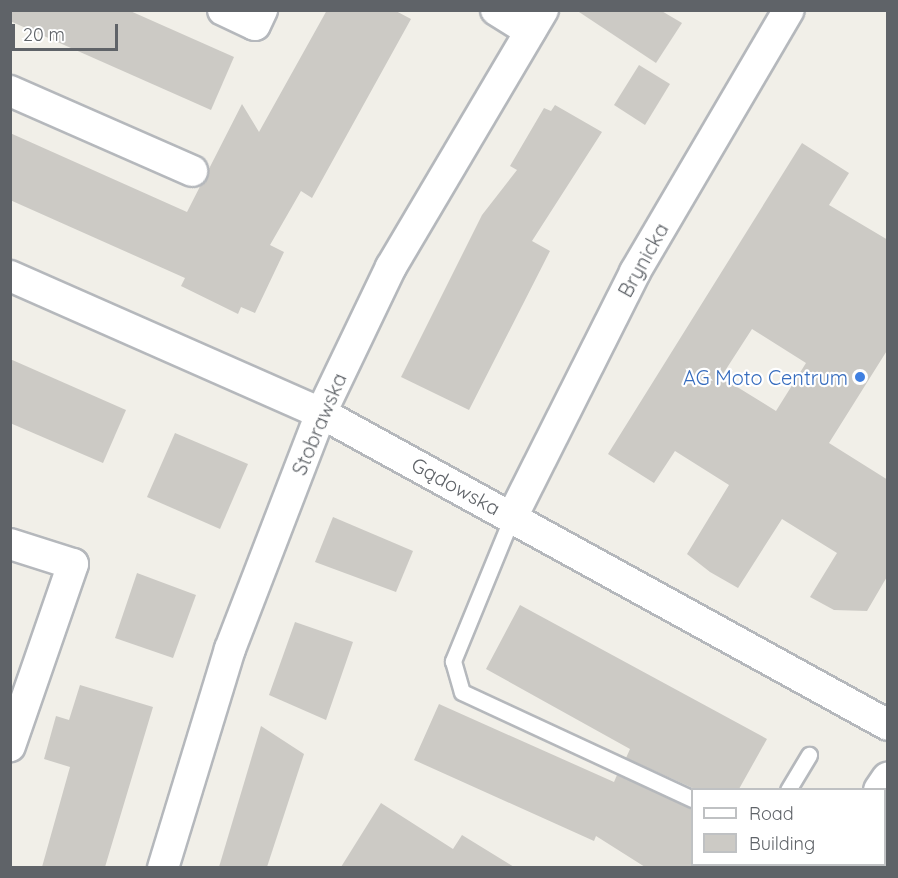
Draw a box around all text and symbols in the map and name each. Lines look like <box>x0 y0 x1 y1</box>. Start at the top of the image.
scale bar <box>15 12 122 50</box>
text: 20 m <box>23 23 65 46</box>
street label: Brynicka <box>613 219 673 301</box>
place label: AG Moto Centrum <box>683 365 848 389</box>
street label: Stobrawska <box>287 369 351 479</box>
marker: AG Moto Centrum <box>853 370 867 384</box>
street label: Gądowska <box>408 452 504 520</box>
legend <box>691 788 886 866</box>
text: Road <box>749 802 794 825</box>
text: Building <box>749 832 815 855</box>

